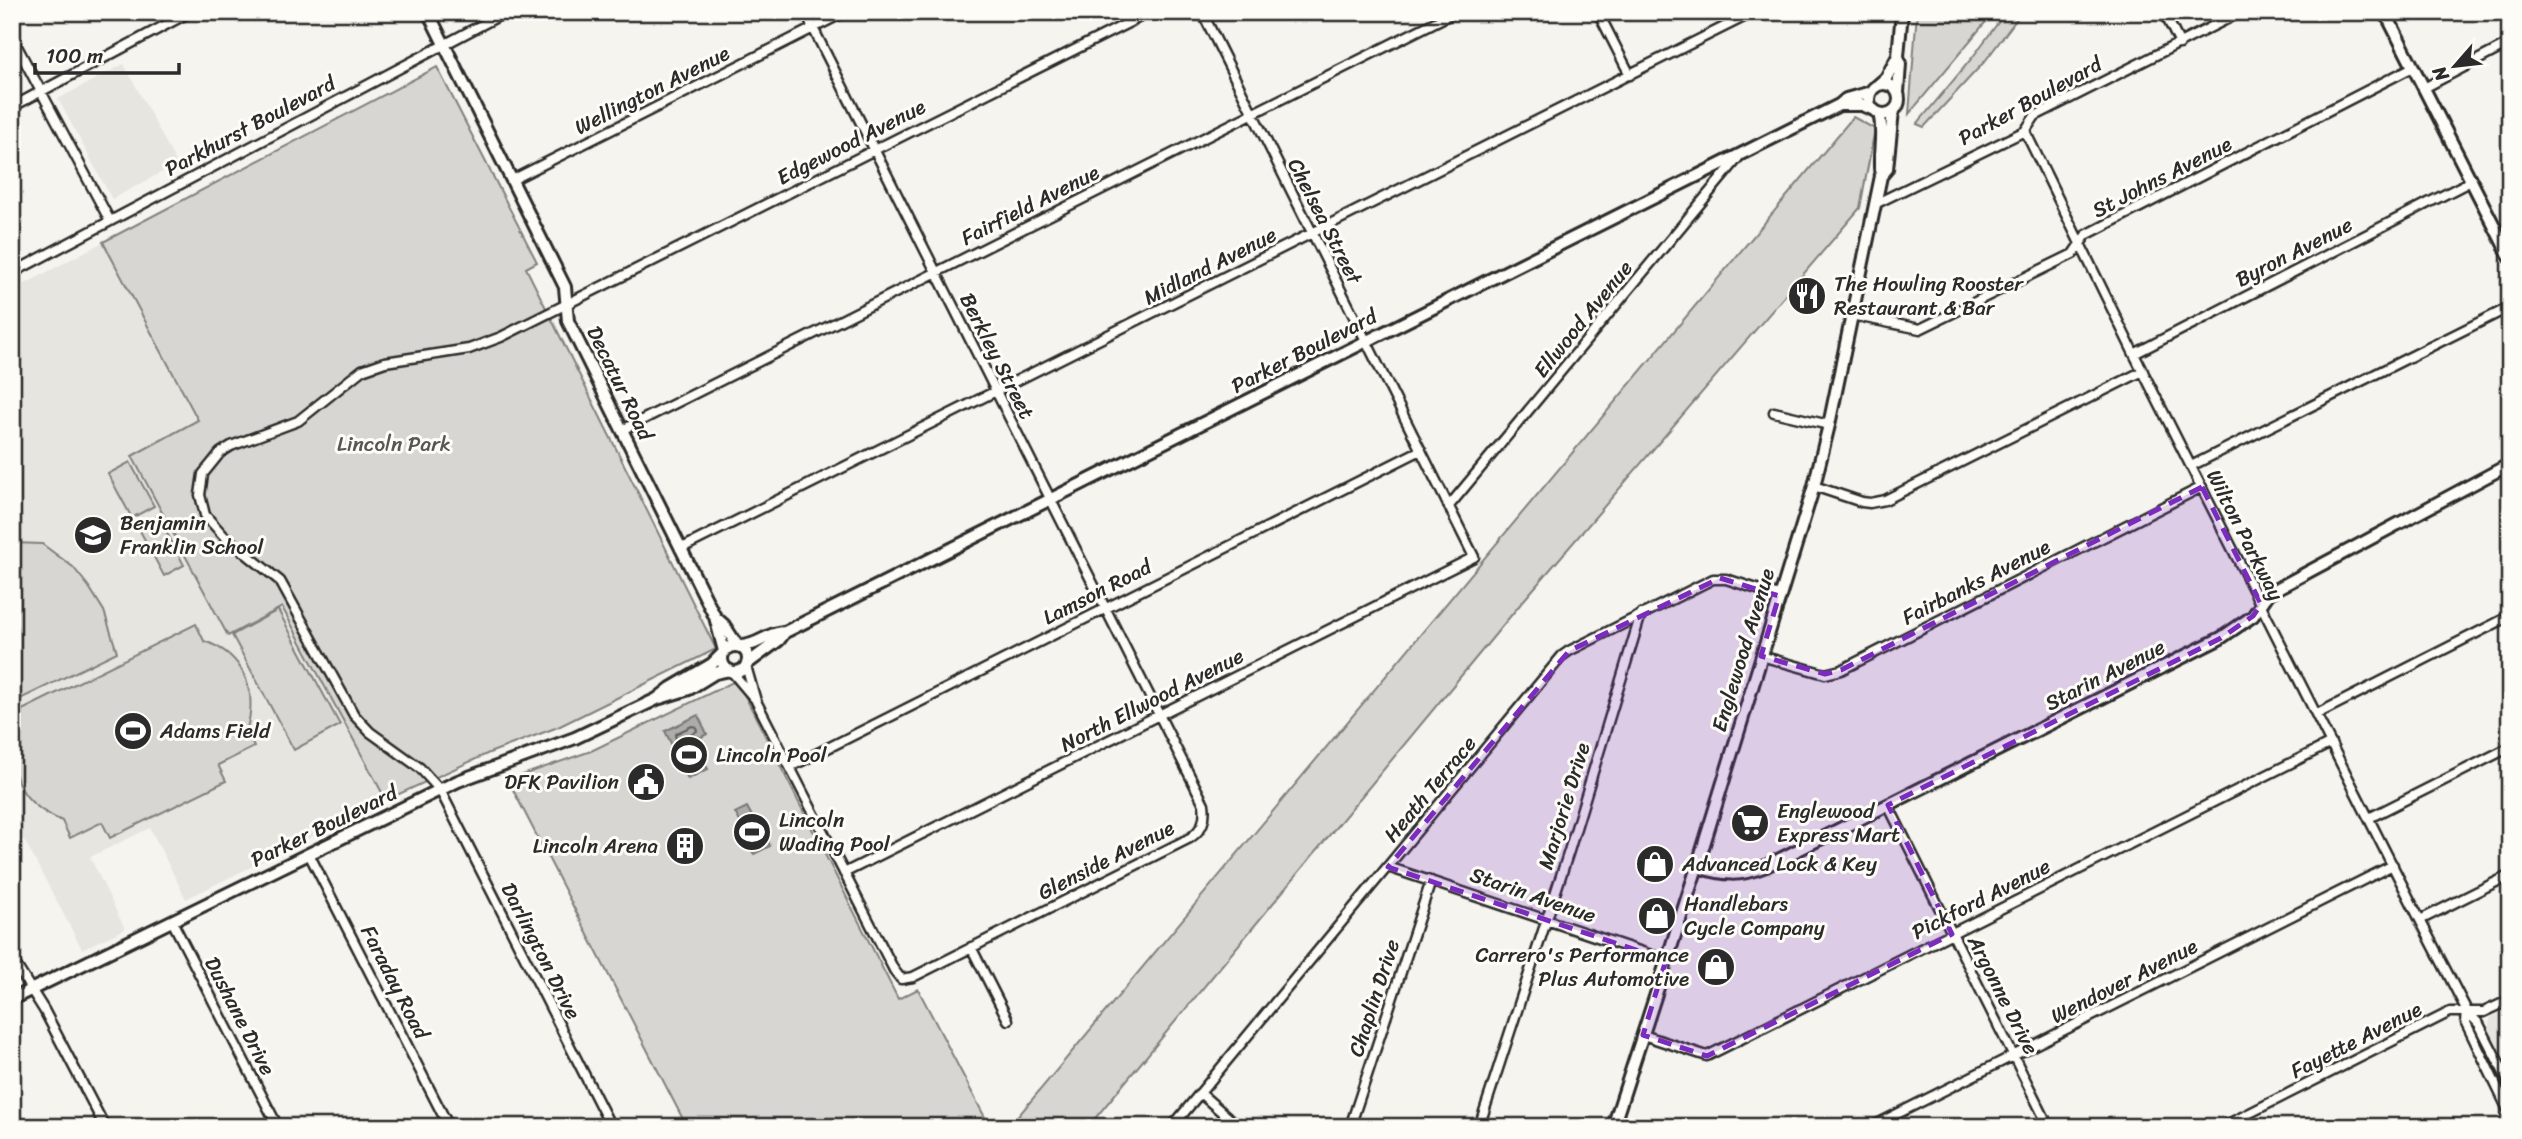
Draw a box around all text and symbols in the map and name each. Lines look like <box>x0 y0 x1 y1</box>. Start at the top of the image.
scale bar <box>35 32 178 76</box>
north arrow <box>2420 32 2490 102</box>
street label: Wellington Avenue <box>568 34 736 146</box>
text: 100 m <box>46 37 103 75</box>
street label: Parker Boulevard <box>1951 45 2111 156</box>
text: N <box>2422 59 2459 88</box>
street label: Parkhurst Boulevard <box>158 64 344 187</box>
street label: Edgewood Avenue <box>770 88 932 196</box>
street label: St Johns Avenue <box>2085 125 2239 229</box>
street label: Chelsea Street <box>1277 151 1374 292</box>
street label: Fairfield Avenue <box>954 154 1106 256</box>
street label: Byron Avenue <box>2228 206 2360 298</box>
street label: Midland Avenue <box>1137 216 1284 316</box>
street label: Ellwood Avenue <box>1523 251 1643 387</box>
place label: The Howling Rooster Restaurant & Bar <box>1834 265 2024 327</box>
restaurant icon: The Howling Rooster Restaurant & Bar <box>1786 275 1828 317</box>
street label: Berkley Street <box>949 286 1045 426</box>
street label: Parker Boulevard <box>1224 297 1385 404</box>
street label: Decatur Road <box>576 319 665 449</box>
park label: Lincoln Park <box>337 425 451 463</box>
street label: Wilton Parkway <box>2195 462 2295 608</box>
place label: Benjamin Franklin School <box>120 504 264 566</box>
school or university icon: Benjamin Franklin School <box>72 514 114 556</box>
street label: Fairbanks Avenue <box>1895 528 2057 636</box>
street label: Lamson Road <box>1036 547 1160 636</box>
street label: Englewood Avenue <box>1700 563 1786 737</box>
street label: Starin Avenue <box>2038 628 2172 722</box>
street label: North Ellwood Avenue <box>1053 637 1251 763</box>
sports icon: Adams Field <box>112 710 154 752</box>
place label: Adams Field <box>159 712 272 750</box>
street label: Heath Terrace <box>1374 727 1487 851</box>
sports icon: Lincoln Pool <box>668 734 710 776</box>
place label: Lincoln Pool <box>716 736 828 774</box>
street label: Marjorie Drive <box>1527 738 1601 874</box>
public building icon: DFK Pavilion <box>625 761 667 803</box>
place label: DFK Pavilion <box>504 763 619 801</box>
street label: Parker Boulevard <box>244 773 406 878</box>
place label: Englewood Express Mart <box>1777 792 1900 854</box>
place label: Lincoln Wading Pool <box>779 801 891 863</box>
supermarket icon: Englewood Express Mart <box>1729 802 1771 844</box>
street label: Glenside Avenue <box>1031 809 1181 911</box>
sports icon: Lincoln Wading Pool <box>731 811 773 853</box>
building icon: Lincoln Arena <box>664 825 706 867</box>
place label: Lincoln Arena <box>533 827 658 865</box>
shop icon: Advanced Lock & Key <box>1634 843 1676 885</box>
place label: Advanced Lock & Key <box>1681 845 1877 883</box>
street label: Pickford Avenue <box>1905 847 2058 950</box>
street label: Starin Avenue <box>1465 856 1601 934</box>
street label: Darlington Drive <box>490 876 592 1026</box>
place label: Handlebars Cycle Company <box>1684 885 1825 947</box>
shop icon: Handlebars Cycle Company <box>1636 895 1678 937</box>
street label: Faraday Road <box>350 918 441 1048</box>
street label: Argonne Drive <box>1956 927 2050 1062</box>
street label: Wendover Avenue <box>2044 927 2204 1035</box>
street label: Chaplin Drive <box>1337 934 1411 1062</box>
place label: Carrero's Performance Plus Automotive <box>1475 936 1689 998</box>
shop icon: Carrero's Performance Plus Automotive <box>1695 946 1737 988</box>
street label: Dushane Drive <box>194 950 286 1083</box>
street label: Fayette Avenue <box>2283 990 2429 1090</box>

